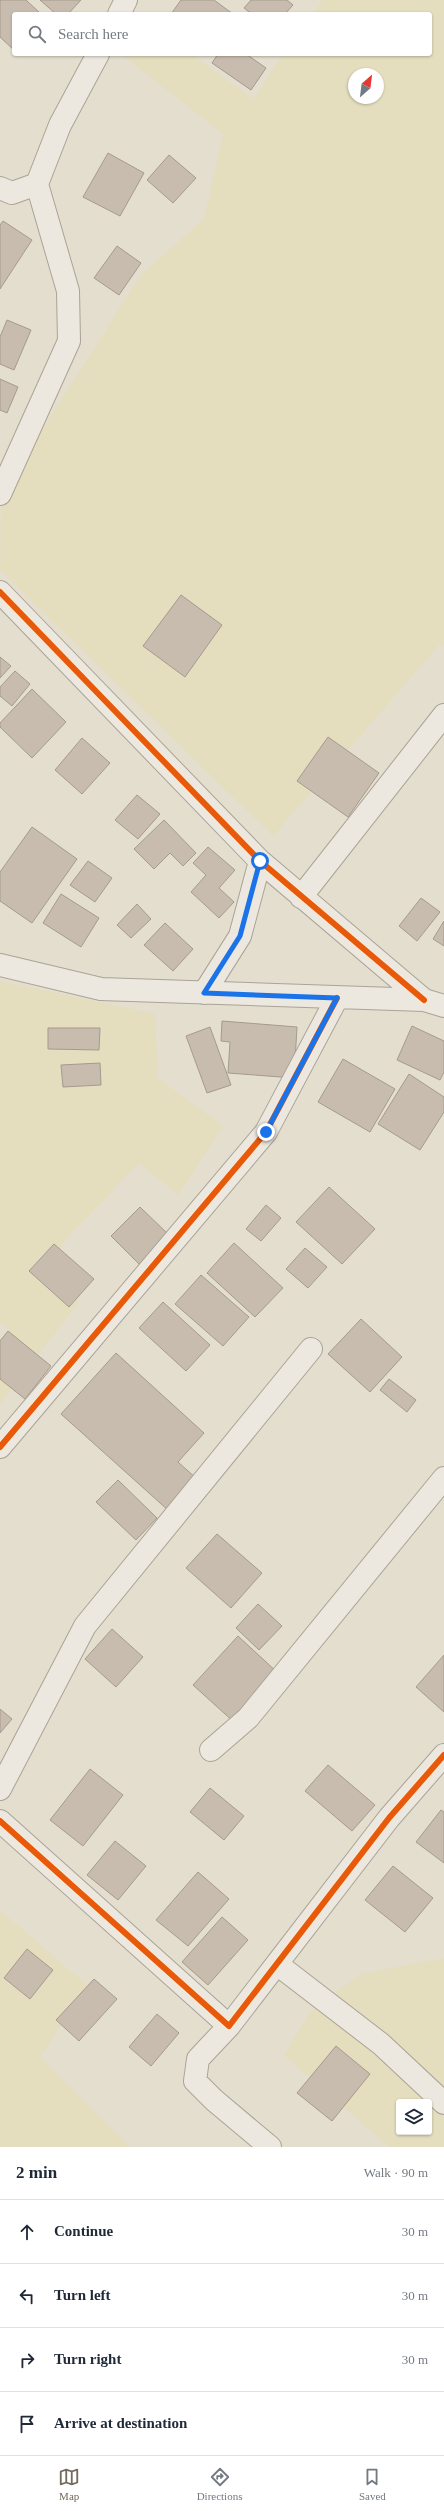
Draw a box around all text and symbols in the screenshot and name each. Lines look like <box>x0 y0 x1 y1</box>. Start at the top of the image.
search box <box>12 12 432 56</box>
icon: search <box>26 23 48 45</box>
text: Search here <box>58 26 128 42</box>
north arrow <box>348 68 384 104</box>
route start <box>251 852 269 870</box>
route end <box>257 1123 275 1141</box>
map controls <box>396 2099 432 2135</box>
button: layers <box>396 2099 432 2135</box>
text: 2 min <box>16 2163 57 2182</box>
text: Walk · 90 m <box>364 2165 428 2180</box>
icon: ahead <box>16 2221 38 2243</box>
text: Continue <box>54 2223 113 2239</box>
text: 30 m <box>402 2224 428 2239</box>
icon: left <box>16 2285 38 2307</box>
text: Turn left <box>54 2287 111 2303</box>
text: 30 m <box>402 2288 428 2303</box>
icon: right <box>16 2349 38 2371</box>
text: Turn right <box>54 2351 121 2367</box>
text: 30 m <box>402 2352 428 2367</box>
icon: arrive <box>16 2413 38 2435</box>
text: Arrive at destination <box>54 2415 187 2431</box>
tab: Map <box>58 2466 80 2502</box>
tab: Directions <box>197 2466 242 2502</box>
tab: Saved <box>359 2466 386 2502</box>

